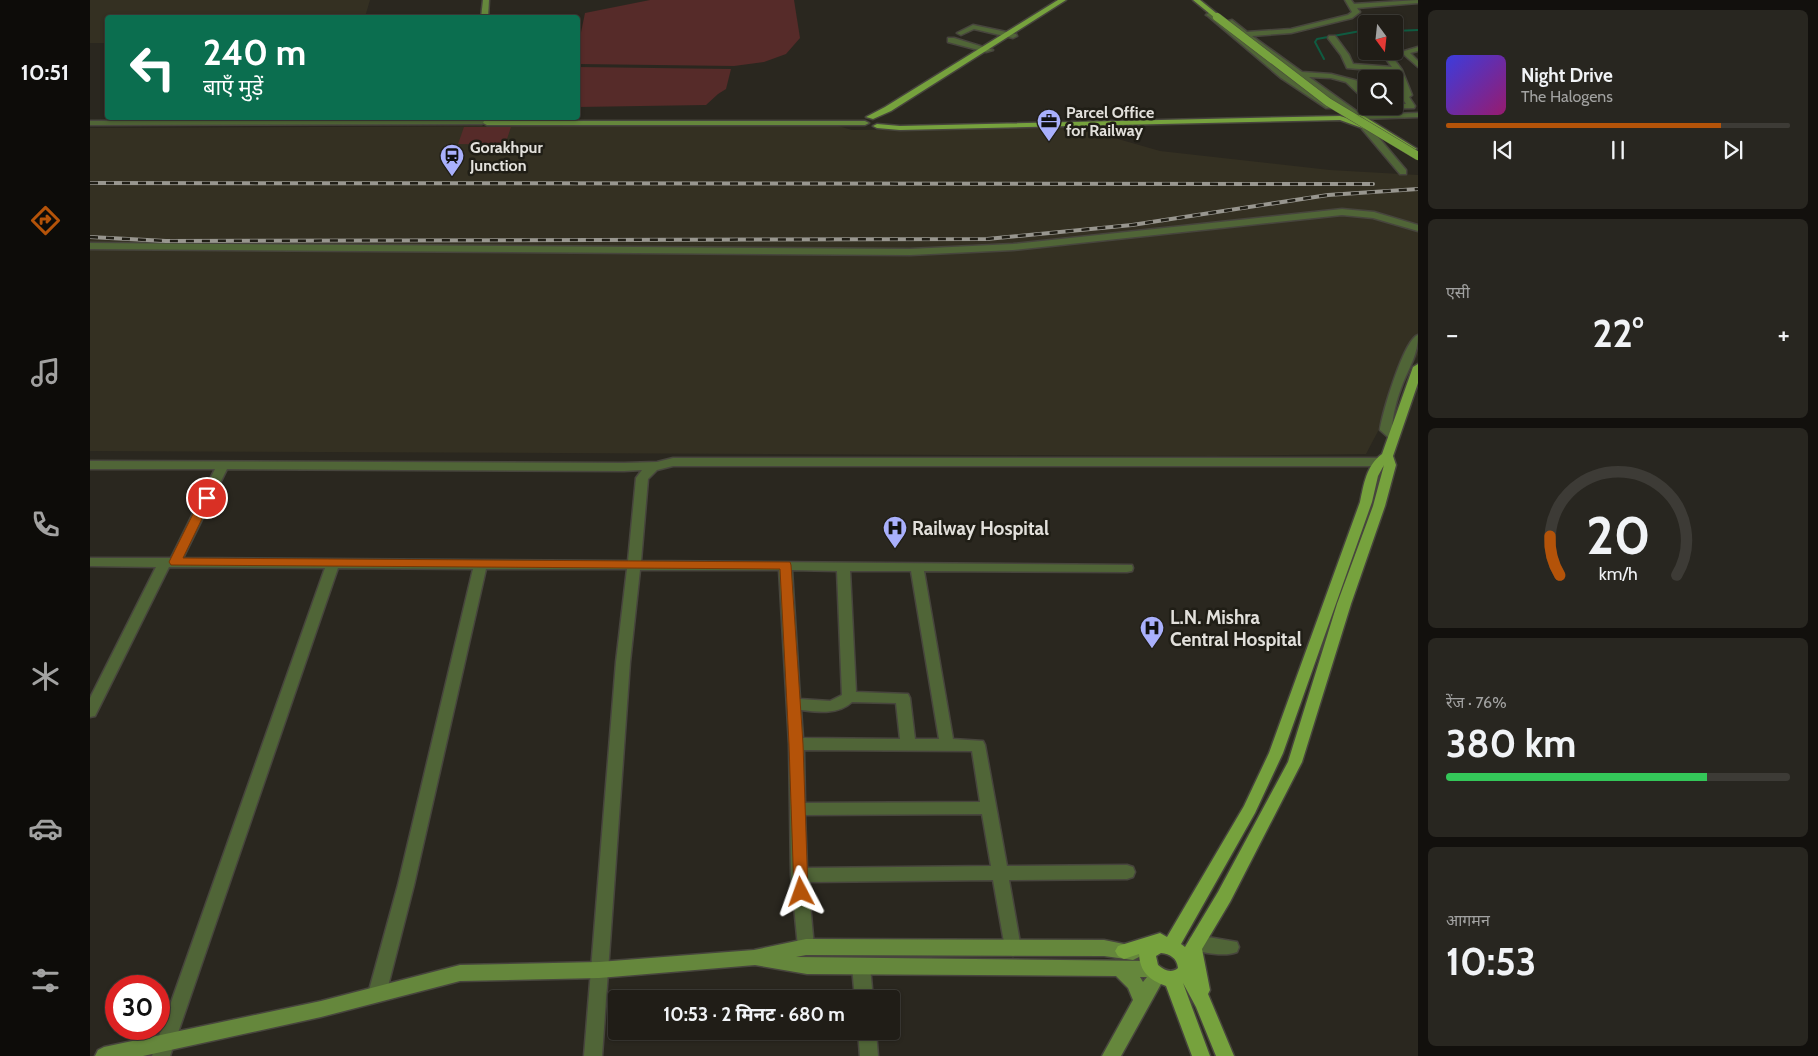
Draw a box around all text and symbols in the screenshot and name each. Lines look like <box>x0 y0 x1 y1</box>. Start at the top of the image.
north arrow <box>1358 15 1402 60</box>
map controls <box>1358 15 1403 115</box>
text: 240 m <box>203 31 306 74</box>
icon: left <box>120 35 185 100</box>
text: 10:51 <box>21 59 69 86</box>
text: Night Drive <box>1521 64 1613 87</box>
button: search <box>1358 70 1403 115</box>
text: बाएँ मुड़ें <box>203 74 263 101</box>
text: The Halogens <box>1521 87 1613 106</box>
place label: Parcel Office for Railway <box>1066 103 1154 140</box>
office icon: Parcel Office for Railway <box>1036 108 1062 142</box>
icon: previous <box>1489 136 1517 164</box>
icon: pause <box>1604 136 1632 164</box>
icon: next <box>1719 136 1747 164</box>
place label: Gorakhpur Junction <box>469 138 543 175</box>
station icon: Gorakhpur Junction <box>439 143 465 177</box>
icon: directions <box>28 203 63 238</box>
text: एसी <box>1446 283 1470 302</box>
text: 22° <box>1592 310 1644 357</box>
text: − <box>1446 317 1458 351</box>
text: + <box>1778 317 1790 351</box>
icon: music <box>28 355 63 390</box>
pin <box>186 477 228 519</box>
icon: arrive <box>193 484 221 512</box>
text: 20 <box>1586 504 1650 567</box>
icon: phone <box>28 507 63 542</box>
hospital icon: Railway Hospital <box>882 515 908 549</box>
place label: Railway Hospital <box>912 517 1049 540</box>
text: km/h <box>1598 563 1638 584</box>
place label: L.N. Mishra Central Hospital <box>1170 606 1302 651</box>
hospital icon: L.N. Mishra Central Hospital <box>1139 615 1165 649</box>
icon: climate <box>28 659 63 694</box>
text: रेंज · 76% <box>1446 693 1507 712</box>
text: 380 km <box>1446 720 1576 767</box>
icon: car <box>28 811 63 846</box>
position arrow <box>774 865 826 917</box>
text: आगमन <box>1446 911 1490 930</box>
text: 10:53 <box>1446 938 1536 985</box>
icon: filters <box>28 963 63 998</box>
speed limit sign: 30 <box>105 975 170 1040</box>
text: 10:53 · 2 मिनट · 680 m <box>663 1003 845 1026</box>

